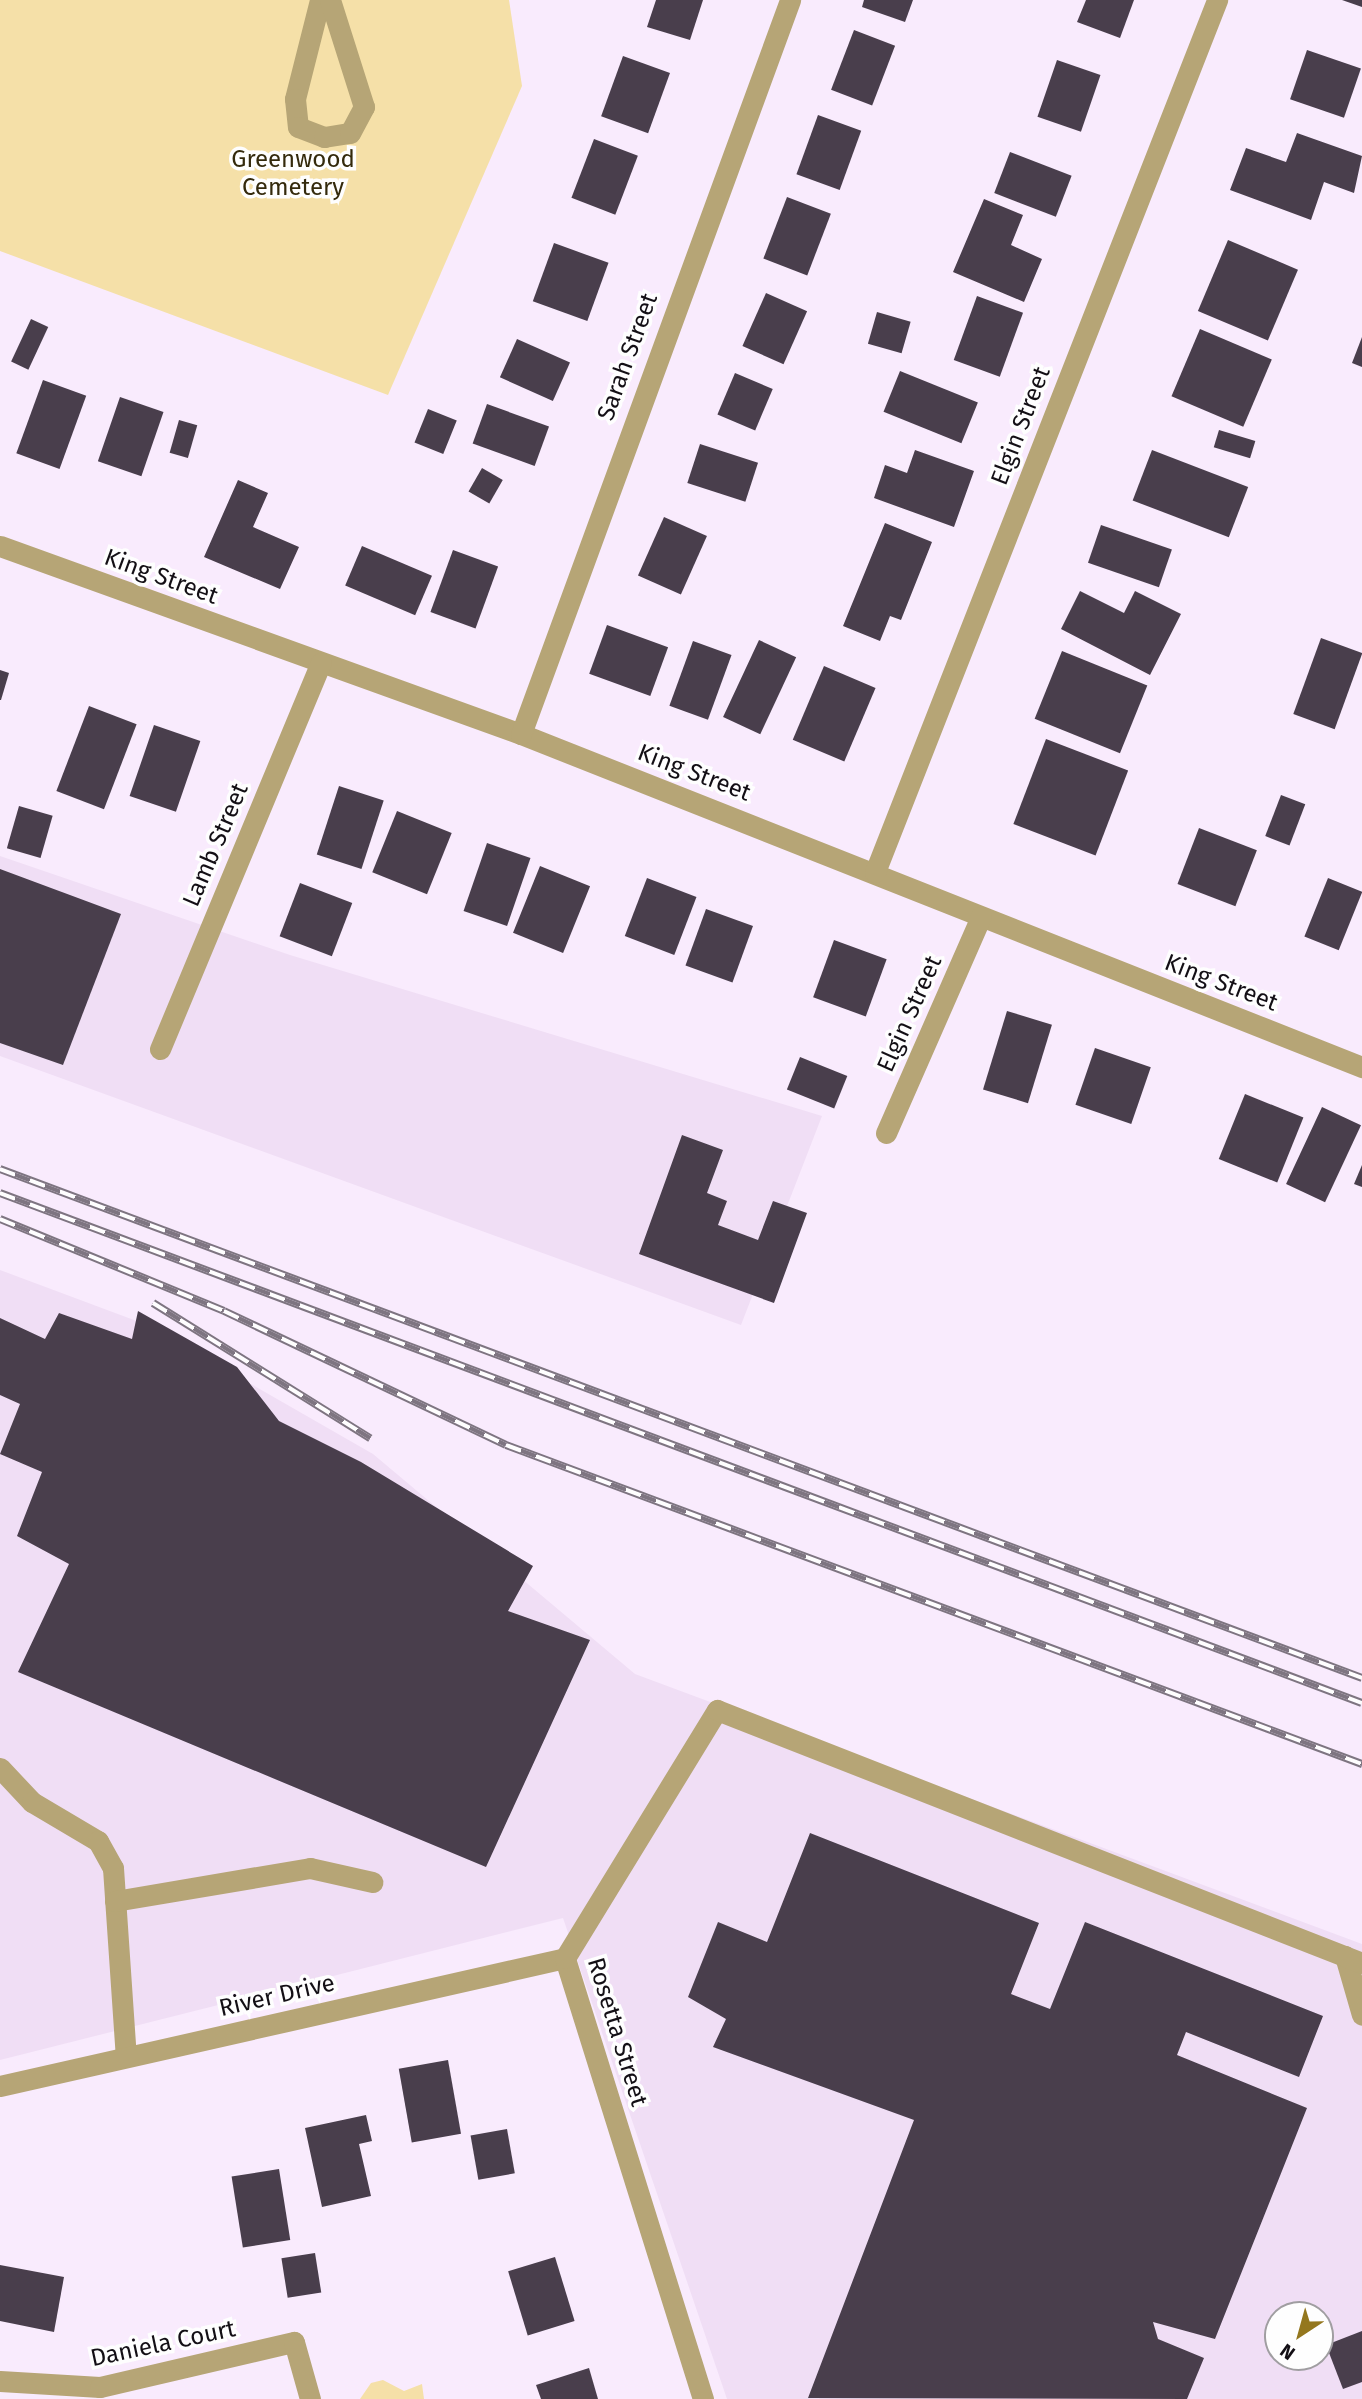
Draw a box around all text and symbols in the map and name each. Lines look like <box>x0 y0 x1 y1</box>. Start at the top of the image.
park label: Greenwood Cemetery <box>231 146 355 202</box>
street label: Sarah Street <box>592 290 664 424</box>
street label: Elgin Street <box>985 363 1057 489</box>
street label: King Street <box>100 543 222 611</box>
street label: King Street <box>633 738 755 808</box>
street label: Lamb Street <box>177 779 255 911</box>
street label: King Street <box>1160 948 1282 1018</box>
street label: Elgin Street <box>872 951 948 1077</box>
street label: Rosetta Street <box>581 1954 653 2110</box>
street label: River Drive <box>216 1969 338 2023</box>
north arrow <box>1264 2301 1334 2371</box>
street label: Daniela Court <box>88 2315 238 2373</box>
text: N <box>1276 2339 1299 2365</box>

